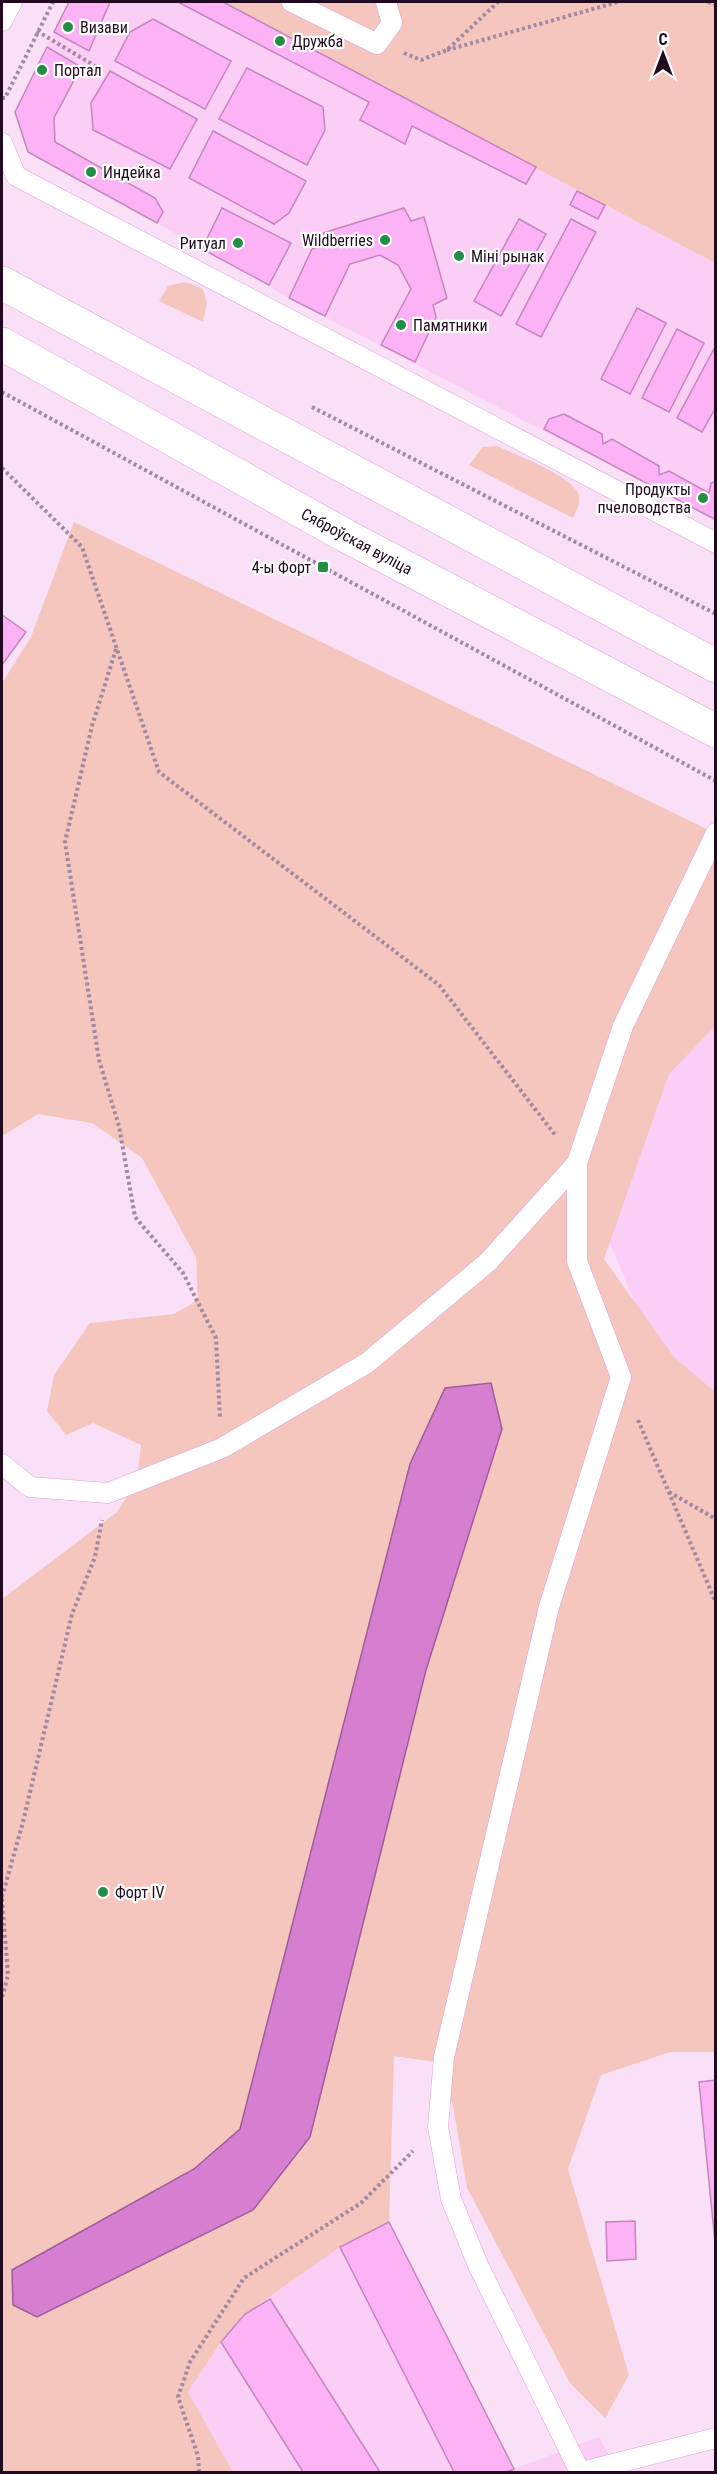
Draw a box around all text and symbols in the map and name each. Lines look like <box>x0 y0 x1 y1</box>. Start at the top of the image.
place label: Визави <box>80 18 128 37</box>
marker: Визави <box>61 20 75 34</box>
north arrow <box>633 24 693 84</box>
text: С <box>658 30 668 49</box>
place label: Дружба <box>292 32 343 51</box>
marker: Дружба <box>273 34 287 48</box>
place label: Портал <box>54 61 102 80</box>
marker: Портал <box>35 63 49 77</box>
place label: Индейка <box>103 163 161 182</box>
marker: Индейка <box>84 165 98 179</box>
place label: Wildberries <box>302 231 373 250</box>
marker: Wildberries <box>378 233 392 247</box>
place label: Ритуал <box>180 234 226 253</box>
marker: Ритуал <box>231 236 245 250</box>
place label: Міні рынак <box>471 247 545 266</box>
marker: Міні рынак <box>452 249 466 263</box>
place label: Памятники <box>413 316 488 335</box>
marker: Памятники <box>394 318 408 332</box>
place label: Продукты пчеловодства <box>597 480 691 517</box>
marker: Продукты пчеловодства <box>696 491 710 505</box>
street label: Сяброўская вуліца <box>298 504 416 579</box>
place label: 4-ы Форт <box>252 558 311 577</box>
marker: 4-ы Форт <box>316 560 330 574</box>
place label: Форт IV <box>115 1883 165 1902</box>
marker: Форт IV <box>96 1885 110 1899</box>

